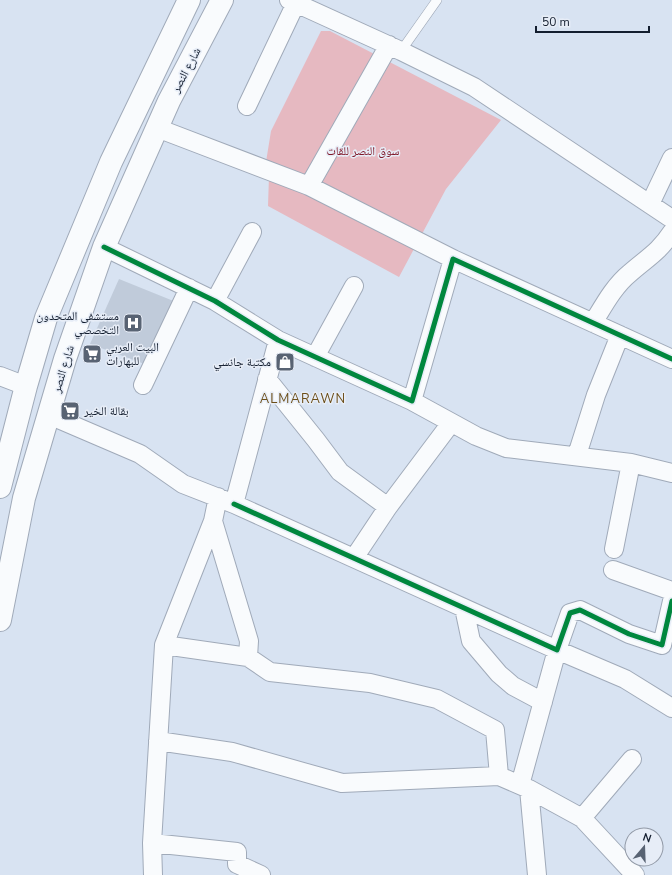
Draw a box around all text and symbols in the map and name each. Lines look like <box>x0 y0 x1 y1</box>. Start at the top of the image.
scale bar <box>536 8 649 34</box>
text: 50 m <box>542 14 570 30</box>
street label: شارع النصر <box>167 45 205 96</box>
park label: سوق النصر للقات <box>327 143 400 159</box>
place label: مستشفى المتحدون التخصصي <box>36 308 119 340</box>
hospital icon: مستشفى المتحدون التخصصي <box>122 312 144 334</box>
place label: البيت العربي للبهارات <box>106 339 159 369</box>
street label: شارع النصر <box>48 343 78 396</box>
supermarket icon: البيت العربي للبهارات <box>81 343 103 365</box>
shop icon: مكتبة جانسي <box>274 351 296 373</box>
place label: مكتبة جانسي <box>214 354 271 372</box>
district label: ALMARAWN <box>260 390 346 408</box>
supermarket icon: بقالة الخير <box>59 400 81 422</box>
place label: بقالة الخير <box>83 403 129 419</box>
north arrow <box>624 827 664 867</box>
text: N <box>641 830 653 846</box>

